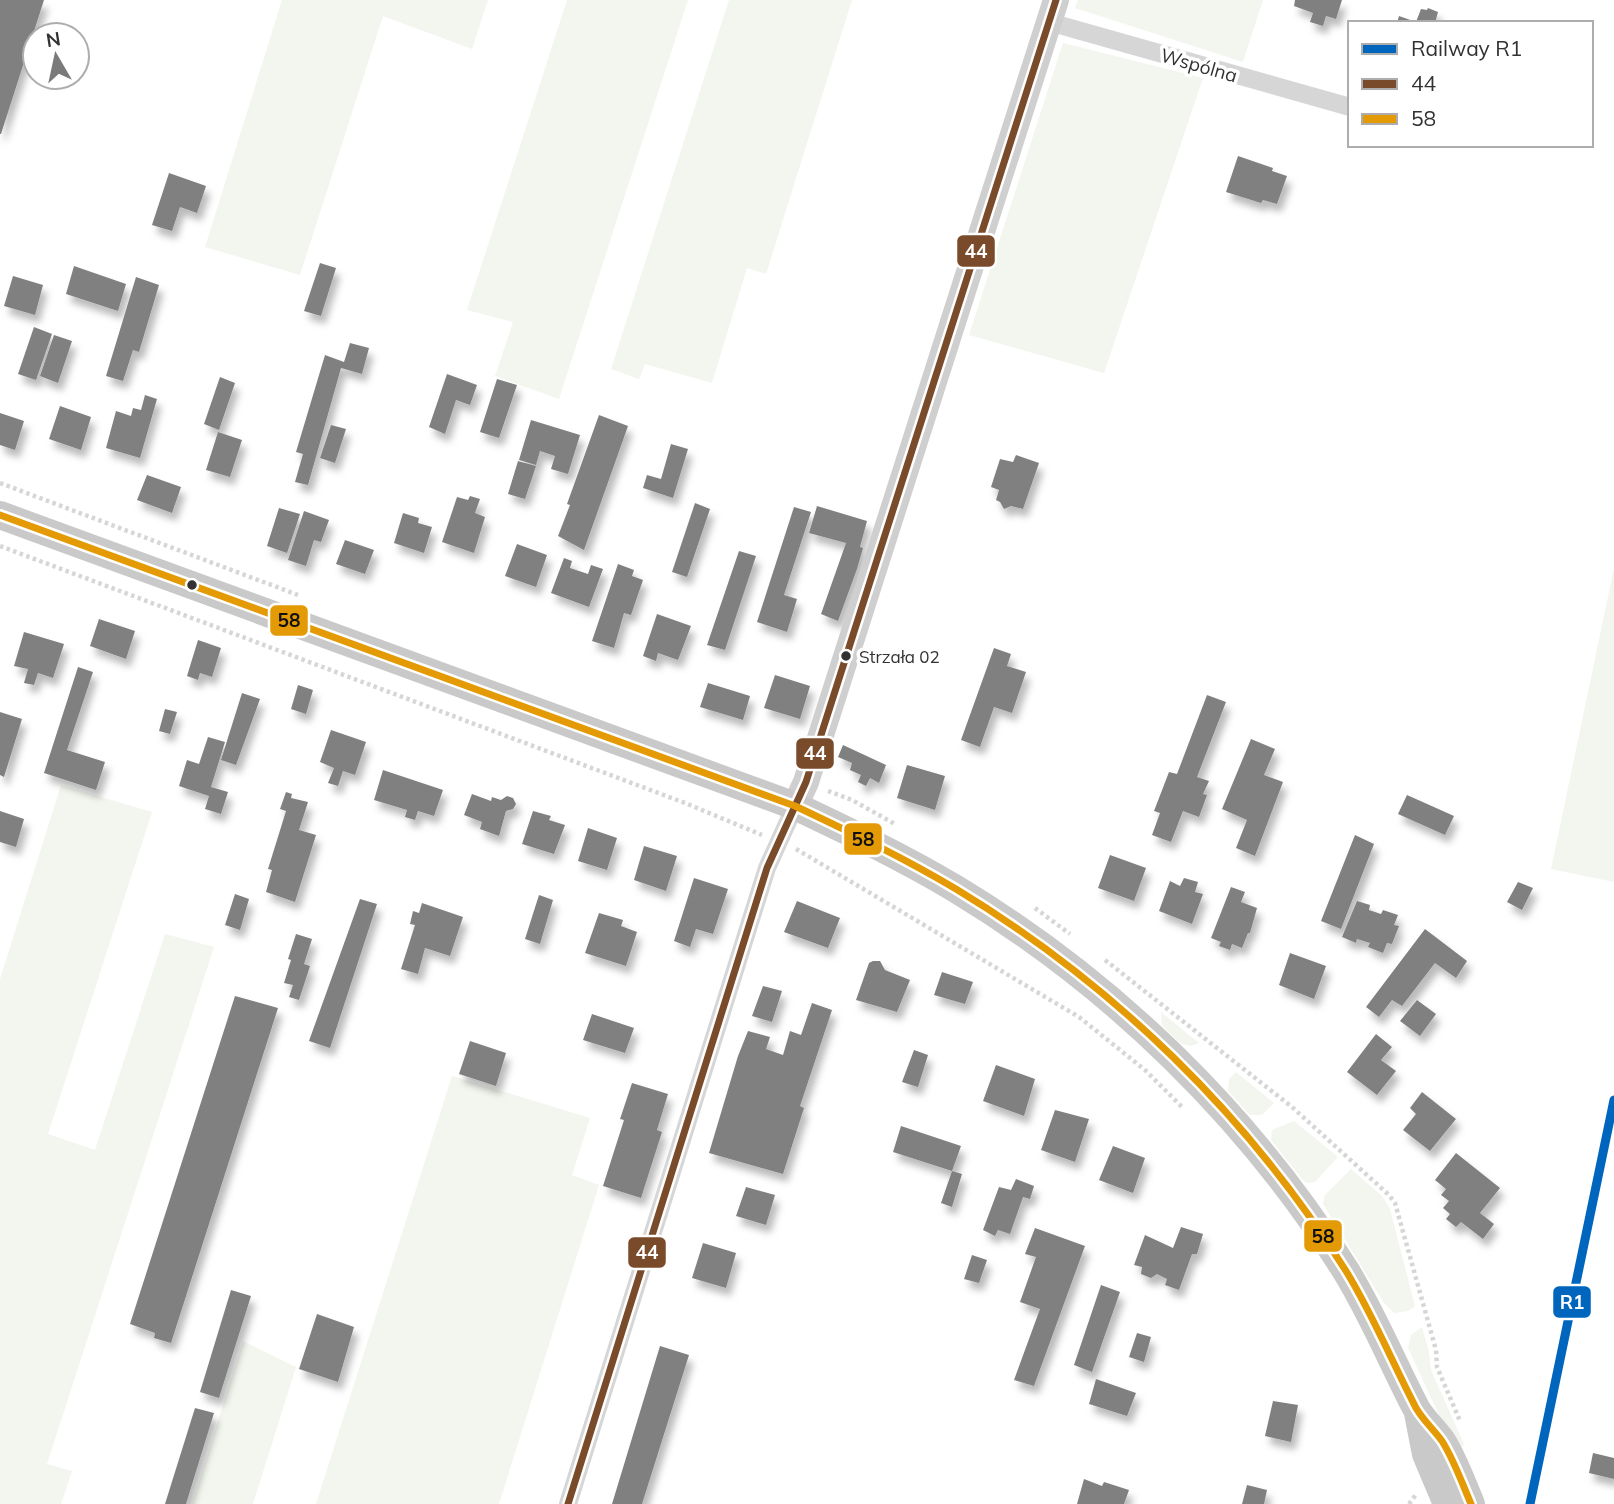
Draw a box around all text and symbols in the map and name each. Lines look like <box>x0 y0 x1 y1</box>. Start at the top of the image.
north arrow <box>21 21 91 91</box>
legend <box>1348 21 1593 147</box>
text: N <box>44 26 62 52</box>
text: Railway R1 <box>1411 35 1522 61</box>
street label: Wspólna <box>1158 43 1240 87</box>
text: 44 <box>1411 70 1437 96</box>
text: 58 <box>1411 105 1436 131</box>
line badge: 44 <box>956 234 996 268</box>
text: 44 <box>965 239 988 263</box>
unlabelled marker <box>185 578 199 592</box>
line badge: 58 <box>269 604 309 637</box>
text: 58 <box>278 608 300 632</box>
place label: Strzała 02 <box>859 646 940 667</box>
marker: Strzała 02 <box>839 649 853 663</box>
line badge: 44 <box>795 737 835 770</box>
text: 44 <box>804 741 827 765</box>
line badge: 58 <box>843 822 883 856</box>
text: 58 <box>852 827 874 851</box>
line badge: 58 <box>1303 1219 1343 1253</box>
text: 58 <box>1312 1224 1334 1248</box>
line badge: 44 <box>627 1236 667 1269</box>
text: 44 <box>636 1240 659 1264</box>
line badge: R1 <box>1552 1285 1592 1319</box>
text: R1 <box>1560 1290 1584 1314</box>

